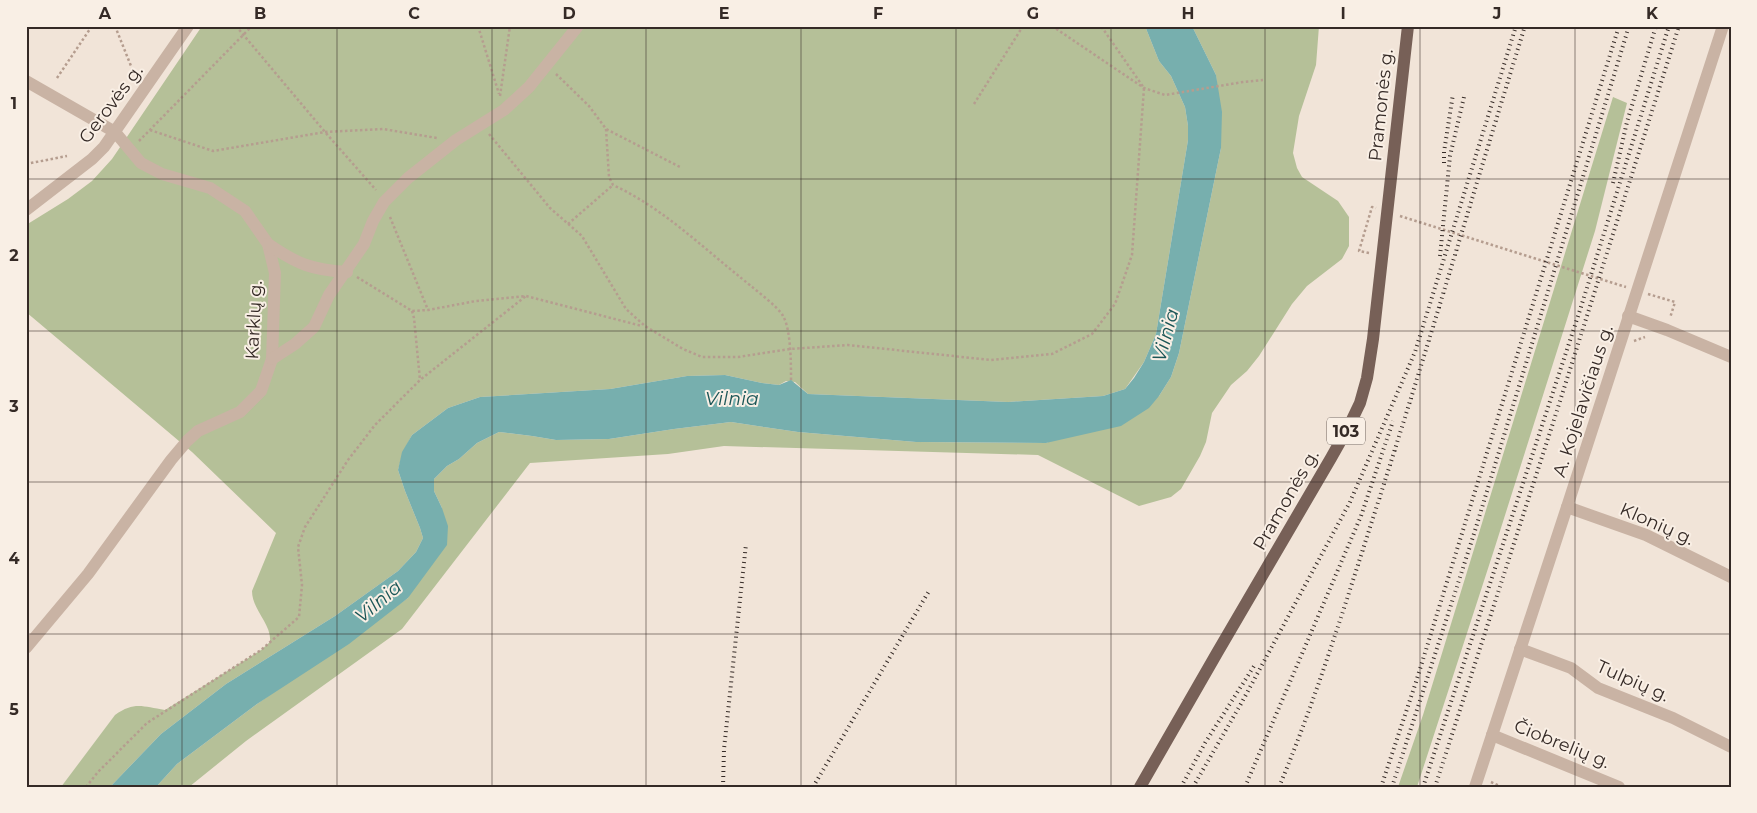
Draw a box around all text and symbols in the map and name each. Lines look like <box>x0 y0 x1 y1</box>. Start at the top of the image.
text: A <box>98 4 112 23</box>
text: B <box>254 4 266 23</box>
text: C <box>408 4 420 23</box>
text: D <box>562 4 576 23</box>
text: E <box>719 4 729 23</box>
text: F <box>873 4 883 23</box>
text: G <box>1027 4 1039 23</box>
text: H <box>1182 4 1194 23</box>
text: I <box>1340 4 1346 23</box>
text: J <box>1492 4 1501 23</box>
text: K <box>1646 4 1659 23</box>
street label: Pramonės g. <box>1364 48 1398 162</box>
street label: Gerovės g. <box>74 60 148 148</box>
text: 1 <box>11 94 17 113</box>
text: 2 <box>9 246 19 265</box>
street label: Karklų g. <box>241 280 267 360</box>
water label: Vilnia <box>1147 306 1184 364</box>
street label: A. Kojelavičiaus g. <box>1548 322 1618 480</box>
water label: Vilnia <box>705 387 759 410</box>
text: 3 <box>8 397 19 416</box>
road number: 103 <box>1327 418 1365 444</box>
street label: Pramonės g. <box>1248 446 1324 554</box>
street label: Klonių g. <box>1616 498 1698 550</box>
text: 4 <box>8 549 20 568</box>
water label: Vilnia <box>350 575 406 628</box>
street label: Tulpių g. <box>1593 655 1673 707</box>
text: 5 <box>9 700 19 719</box>
street label: Čiobrelių g. <box>1511 715 1613 773</box>

